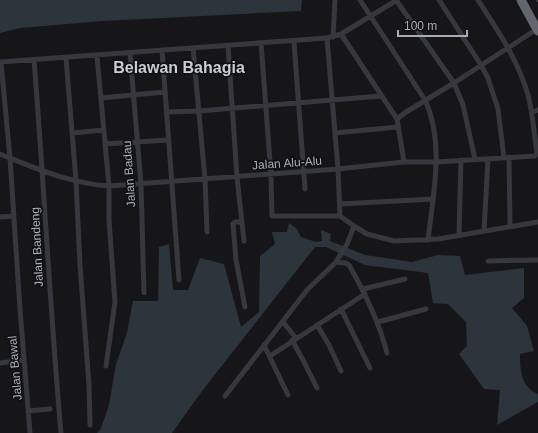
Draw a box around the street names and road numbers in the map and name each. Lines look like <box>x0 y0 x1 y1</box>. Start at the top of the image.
street label: Jalan Badau <box>120 140 138 208</box>
street label: Jalan Alu-Alu <box>252 154 322 172</box>
street label: Jalan Bandeng <box>28 207 46 287</box>
street label: Jalan Bawal <box>5 335 25 401</box>

